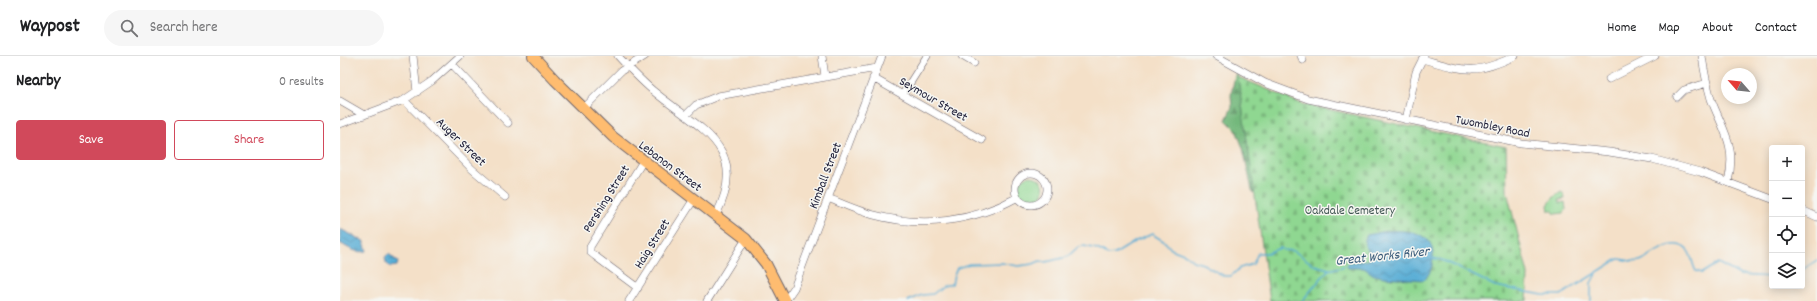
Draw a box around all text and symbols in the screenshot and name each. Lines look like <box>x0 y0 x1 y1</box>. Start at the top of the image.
search box <box>104 10 384 46</box>
text: Waypost <box>20 14 80 41</box>
icon: search <box>118 17 140 39</box>
text: Search here <box>150 17 218 39</box>
text: Home <box>1607 18 1636 38</box>
text: Map <box>1658 18 1680 38</box>
text: About <box>1702 18 1733 38</box>
text: Contact <box>1755 18 1797 38</box>
north arrow <box>1721 68 1757 104</box>
text: Nearby <box>16 70 60 94</box>
text: 0 results <box>279 73 324 92</box>
street label: Seymour Street <box>895 73 971 128</box>
street label: Twombley Road <box>1454 111 1531 144</box>
street label: Auger Street <box>431 114 490 172</box>
button: Save <box>16 120 166 160</box>
button: Share <box>174 120 324 160</box>
street label: Lebanon Street <box>634 137 705 197</box>
street label: Kimball Street <box>805 140 848 212</box>
map controls <box>1769 145 1805 289</box>
button: + <box>1769 145 1805 181</box>
street label: Pershing Street <box>579 162 636 237</box>
button: − <box>1769 181 1805 217</box>
park label: Oakdale Cemetery <box>1305 202 1396 221</box>
street label: Haig Street <box>630 216 676 273</box>
button: locate <box>1769 217 1805 253</box>
water label: Great Works River <box>1334 242 1432 272</box>
button: layers <box>1769 253 1805 289</box>

